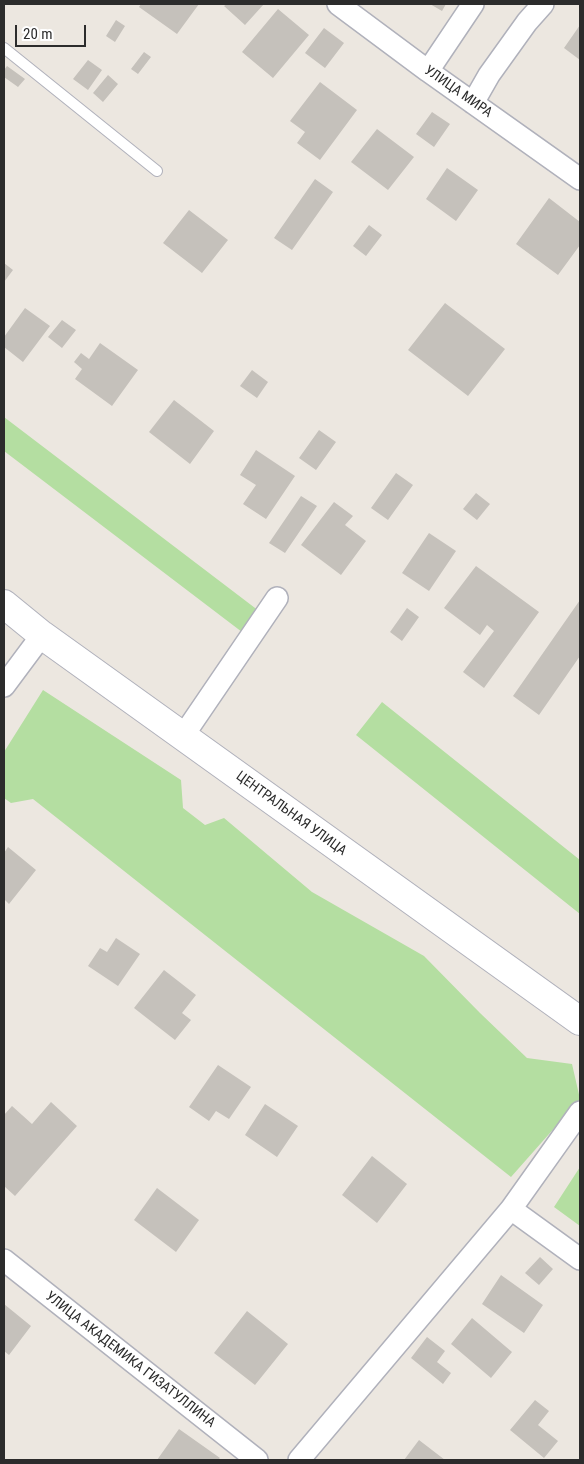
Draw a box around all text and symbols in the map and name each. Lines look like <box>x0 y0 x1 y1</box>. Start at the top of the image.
scale bar <box>18 15 89 47</box>
text: 20 m <box>23 25 53 43</box>
street label: УЛИЦА МИРА <box>421 62 495 122</box>
street label: ЦЕНТРАЛЬНАЯ УЛИЦА <box>232 768 350 860</box>
street label: УЛИЦА АКАДЕМИКА ГИЗАТУЛЛИНА <box>42 1288 218 1432</box>

